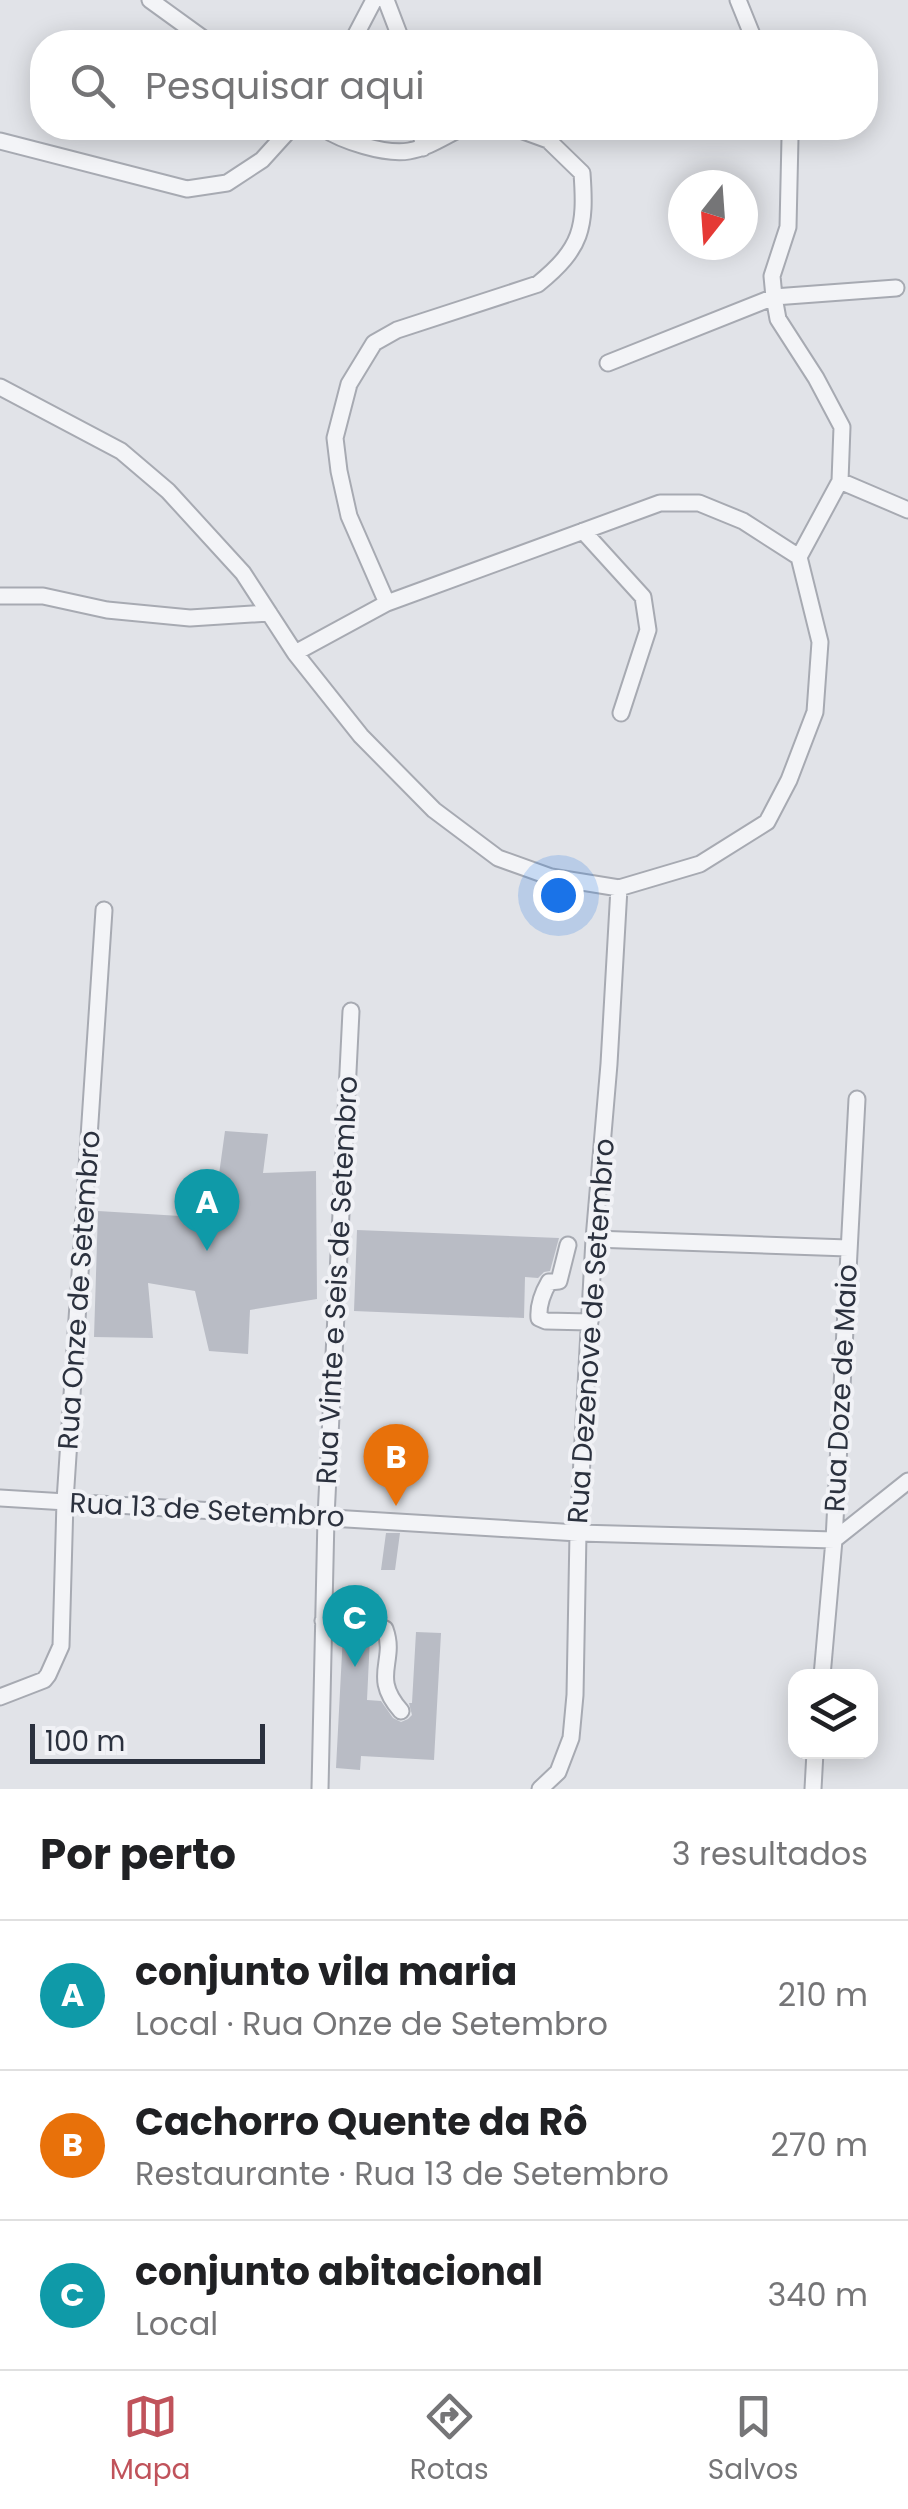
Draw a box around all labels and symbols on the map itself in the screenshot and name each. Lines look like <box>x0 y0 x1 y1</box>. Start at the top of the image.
north arrow <box>668 170 758 260</box>
your location <box>533 870 584 921</box>
street label: Rua Vinte e Seis de Setembro <box>307 1075 367 1485</box>
street label: Rua Onze de Setembro <box>48 1129 110 1451</box>
street label: Rua Dezenove de Setembro <box>558 1137 624 1525</box>
pin: A <box>174 1168 240 1251</box>
street label: Rua Doze de Maio <box>815 1263 867 1513</box>
pin: B <box>364 1424 428 1506</box>
street label: Rua 13 de Setembro <box>68 1483 346 1537</box>
pin: C <box>322 1584 388 1667</box>
scale bar <box>30 1719 265 1764</box>

